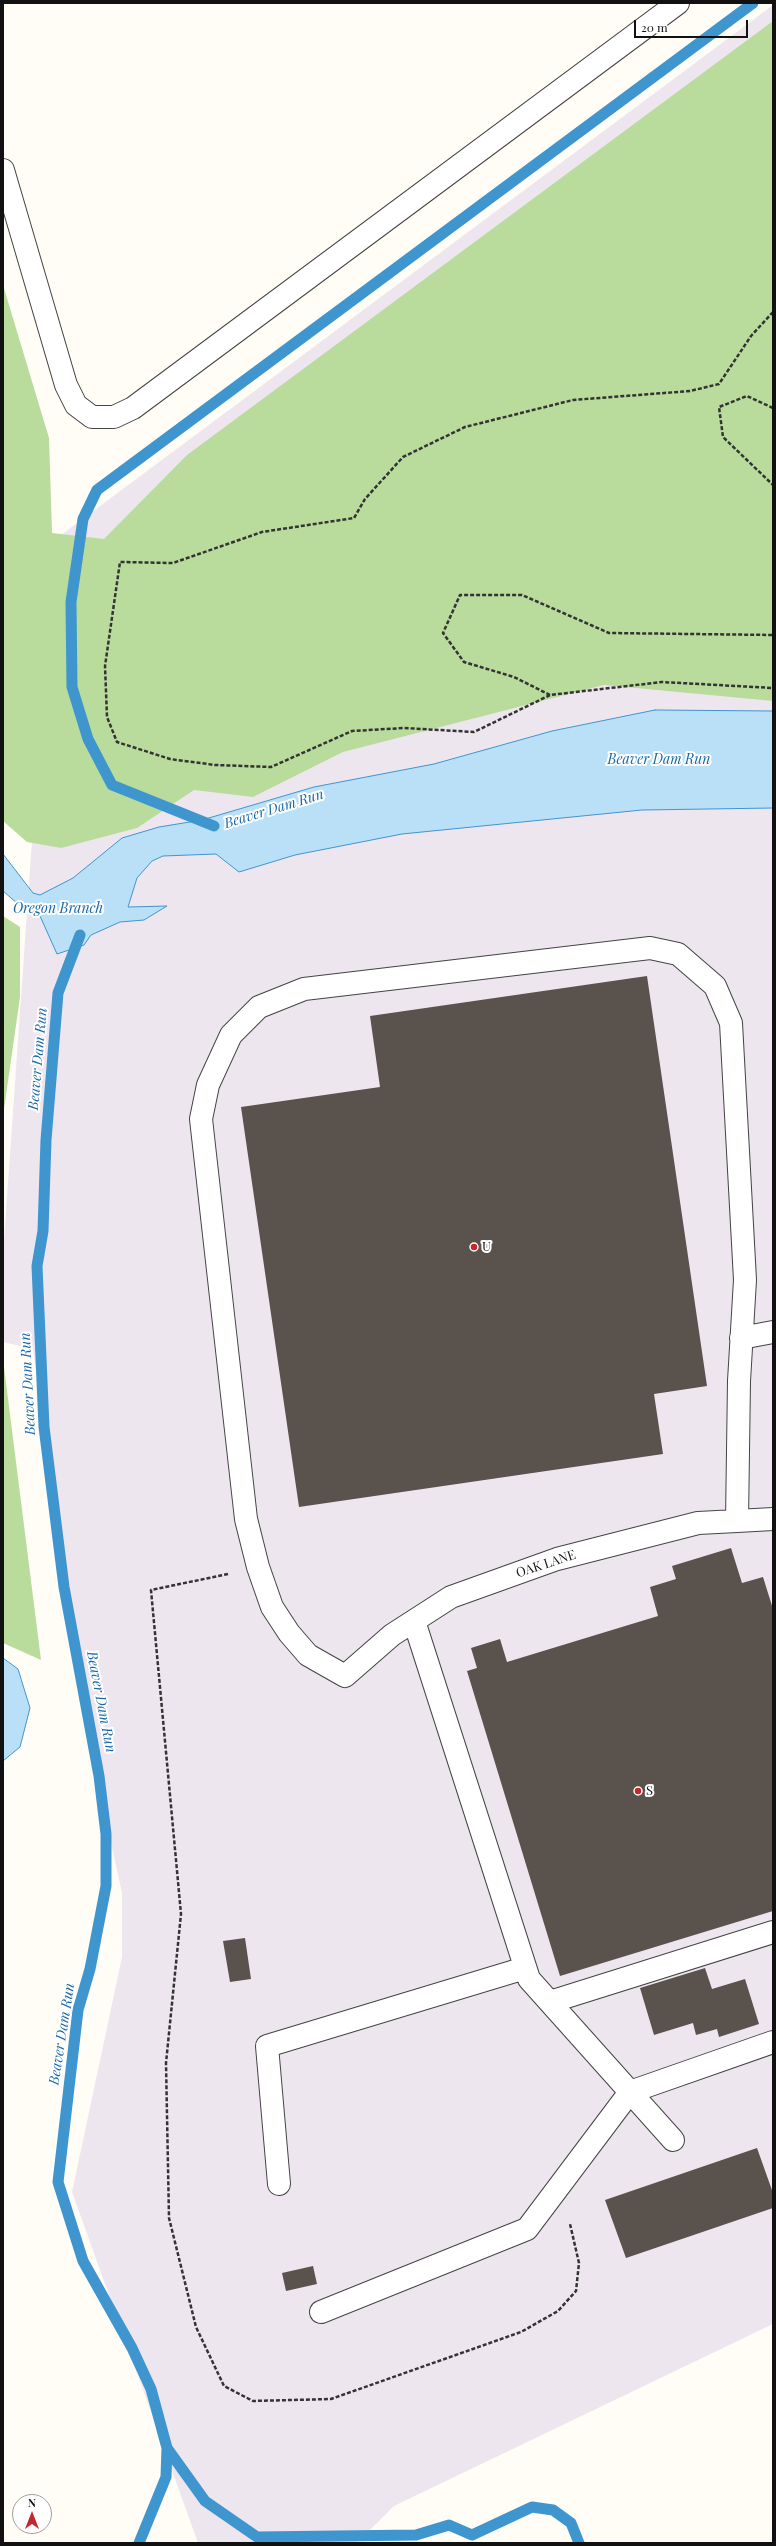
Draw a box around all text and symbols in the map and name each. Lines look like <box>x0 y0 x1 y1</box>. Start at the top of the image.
scale bar <box>636 12 750 38</box>
text: 20 m <box>641 19 668 35</box>
water label: Beaver Dam Run <box>608 752 710 768</box>
water label: Beaver Dam Run <box>222 786 326 832</box>
water label: Oregon Branch <box>13 901 103 917</box>
water label: Beaver Dam Run <box>25 1007 51 1111</box>
place label: U <box>482 1239 491 1255</box>
marker: U <box>469 1242 479 1252</box>
water label: Beaver Dam Run <box>17 1332 39 1436</box>
street label: OAK LANE <box>514 1547 578 1581</box>
water label: Beaver Dam Run <box>83 1650 119 1754</box>
place label: S <box>646 1783 653 1799</box>
marker: S <box>633 1786 643 1796</box>
water label: Beaver Dam Run <box>46 1982 78 2086</box>
north arrow <box>12 2494 52 2534</box>
text: N <box>28 2495 36 2510</box>

